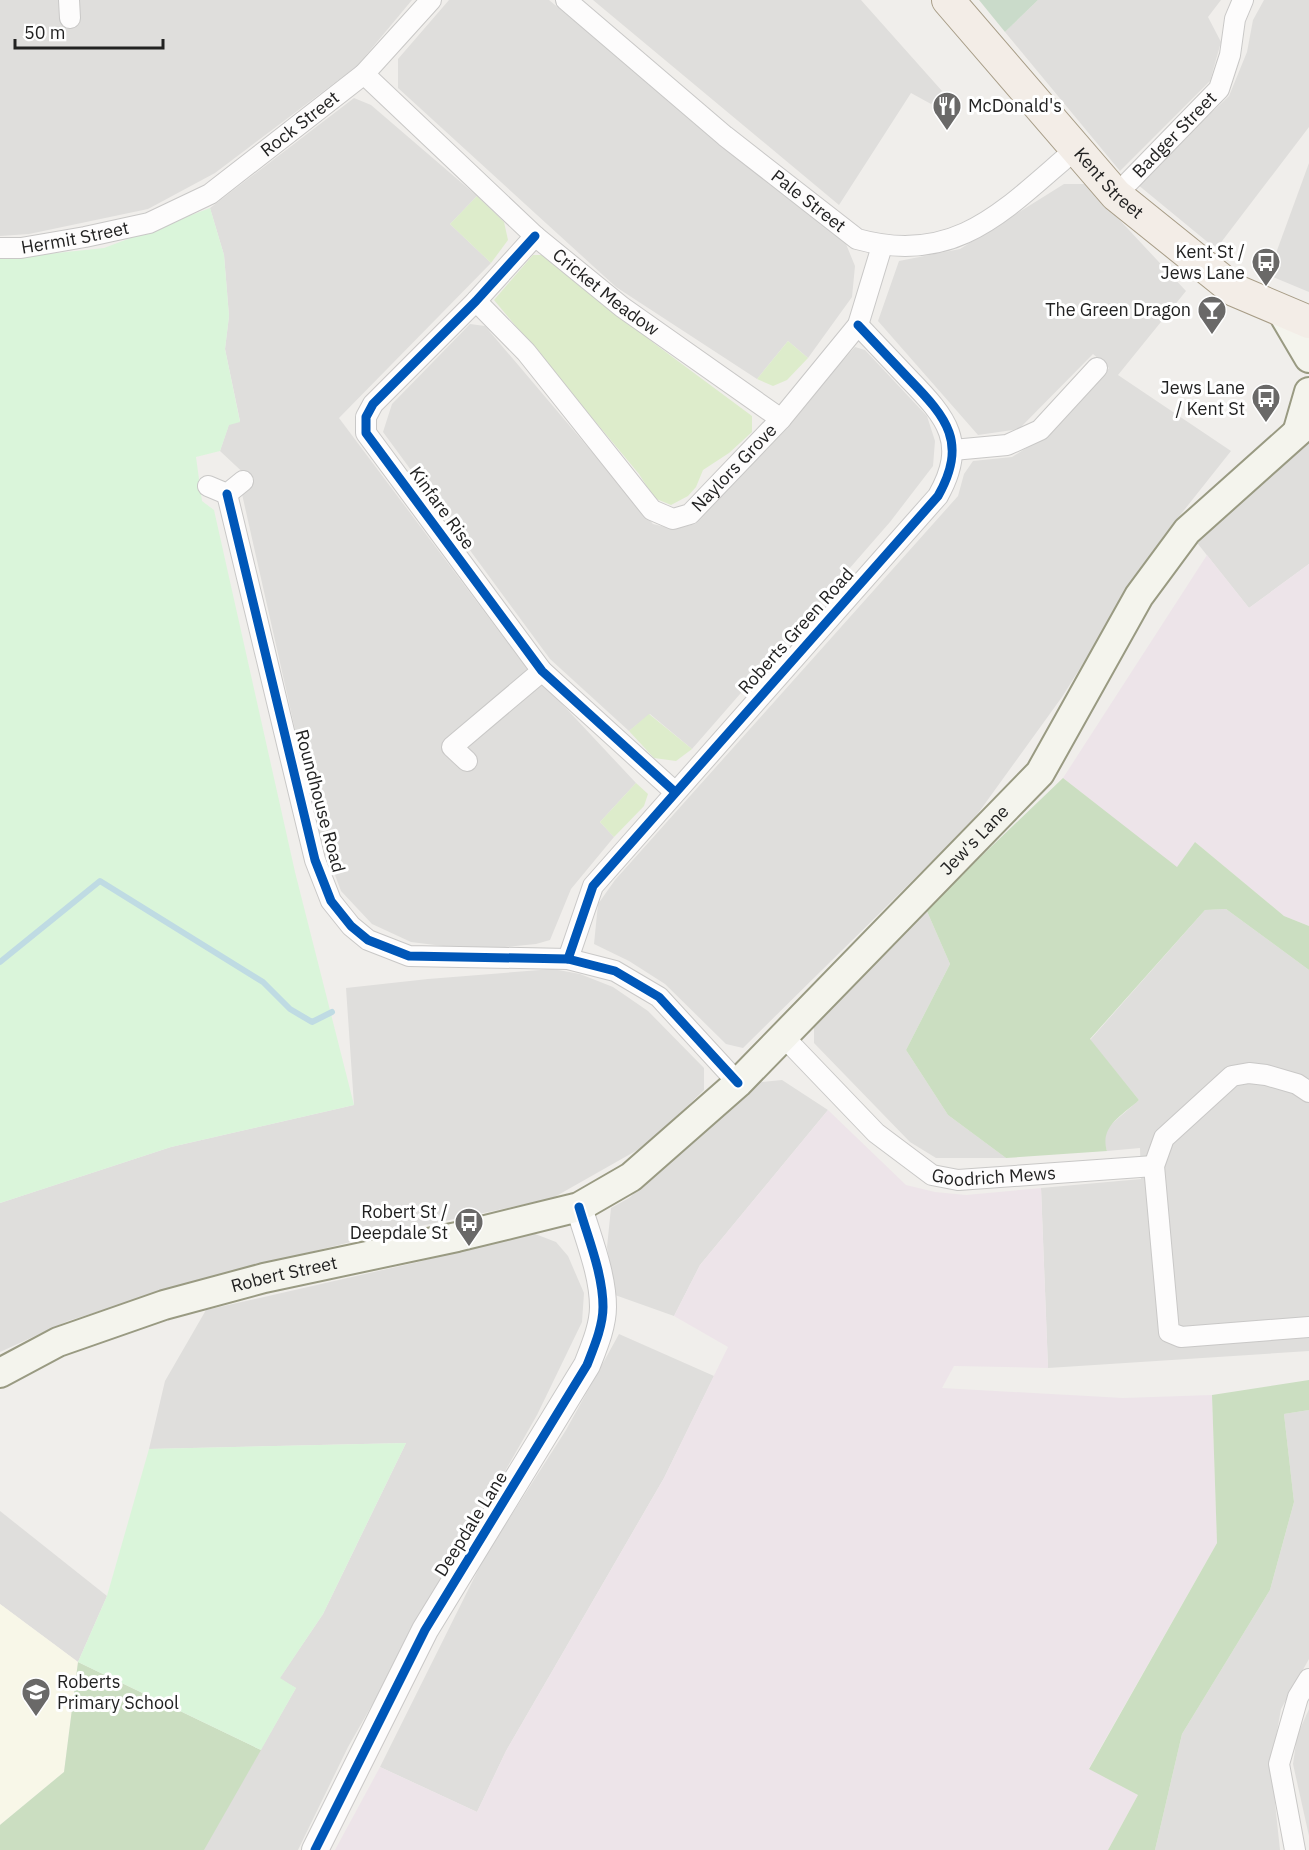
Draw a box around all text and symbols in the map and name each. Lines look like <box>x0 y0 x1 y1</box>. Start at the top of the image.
scale bar <box>15 12 164 50</box>
text: 50 m <box>24 21 66 44</box>
street label: Rock Street <box>256 86 344 161</box>
street label: Badger Street <box>1127 86 1221 182</box>
restaurant icon: McDonald's <box>931 90 963 132</box>
place label: McDonald's <box>968 94 1062 117</box>
street label: Kent Street <box>1069 143 1149 224</box>
street label: Pale Street <box>767 164 851 237</box>
street label: Hermit Street <box>19 216 131 259</box>
place label: Kent St / Jews Lane <box>1161 240 1245 284</box>
street label: Cricket Meadow <box>548 243 664 341</box>
bus stop icon: Kent St / Jews Lane <box>1250 246 1282 288</box>
bar icon: The Green Dragon <box>1196 294 1228 336</box>
place label: The Green Dragon <box>1045 298 1191 321</box>
place label: Jews Lane / Kent St <box>1161 376 1245 420</box>
bus stop icon: Jews Lane / Kent St <box>1250 382 1282 424</box>
street label: Naylors Grove <box>686 418 781 516</box>
street label: Kinfare Rise <box>405 462 480 554</box>
street label: Roberts Green Road <box>733 563 858 699</box>
street label: Roundhouse Road <box>290 727 351 875</box>
street label: Jew's Lane <box>935 800 1014 880</box>
street label: Goodrich Mews <box>930 1161 1057 1191</box>
place label: Robert St / Deepdale St <box>350 1200 448 1244</box>
bus stop icon: Robert St / Deepdale St <box>453 1206 485 1248</box>
street label: Robert Street <box>228 1251 339 1297</box>
street label: Deepdale Lane <box>429 1467 512 1581</box>
place label: Roberts Primary School <box>57 1670 179 1714</box>
school or university icon: Roberts Primary School <box>20 1676 52 1718</box>

